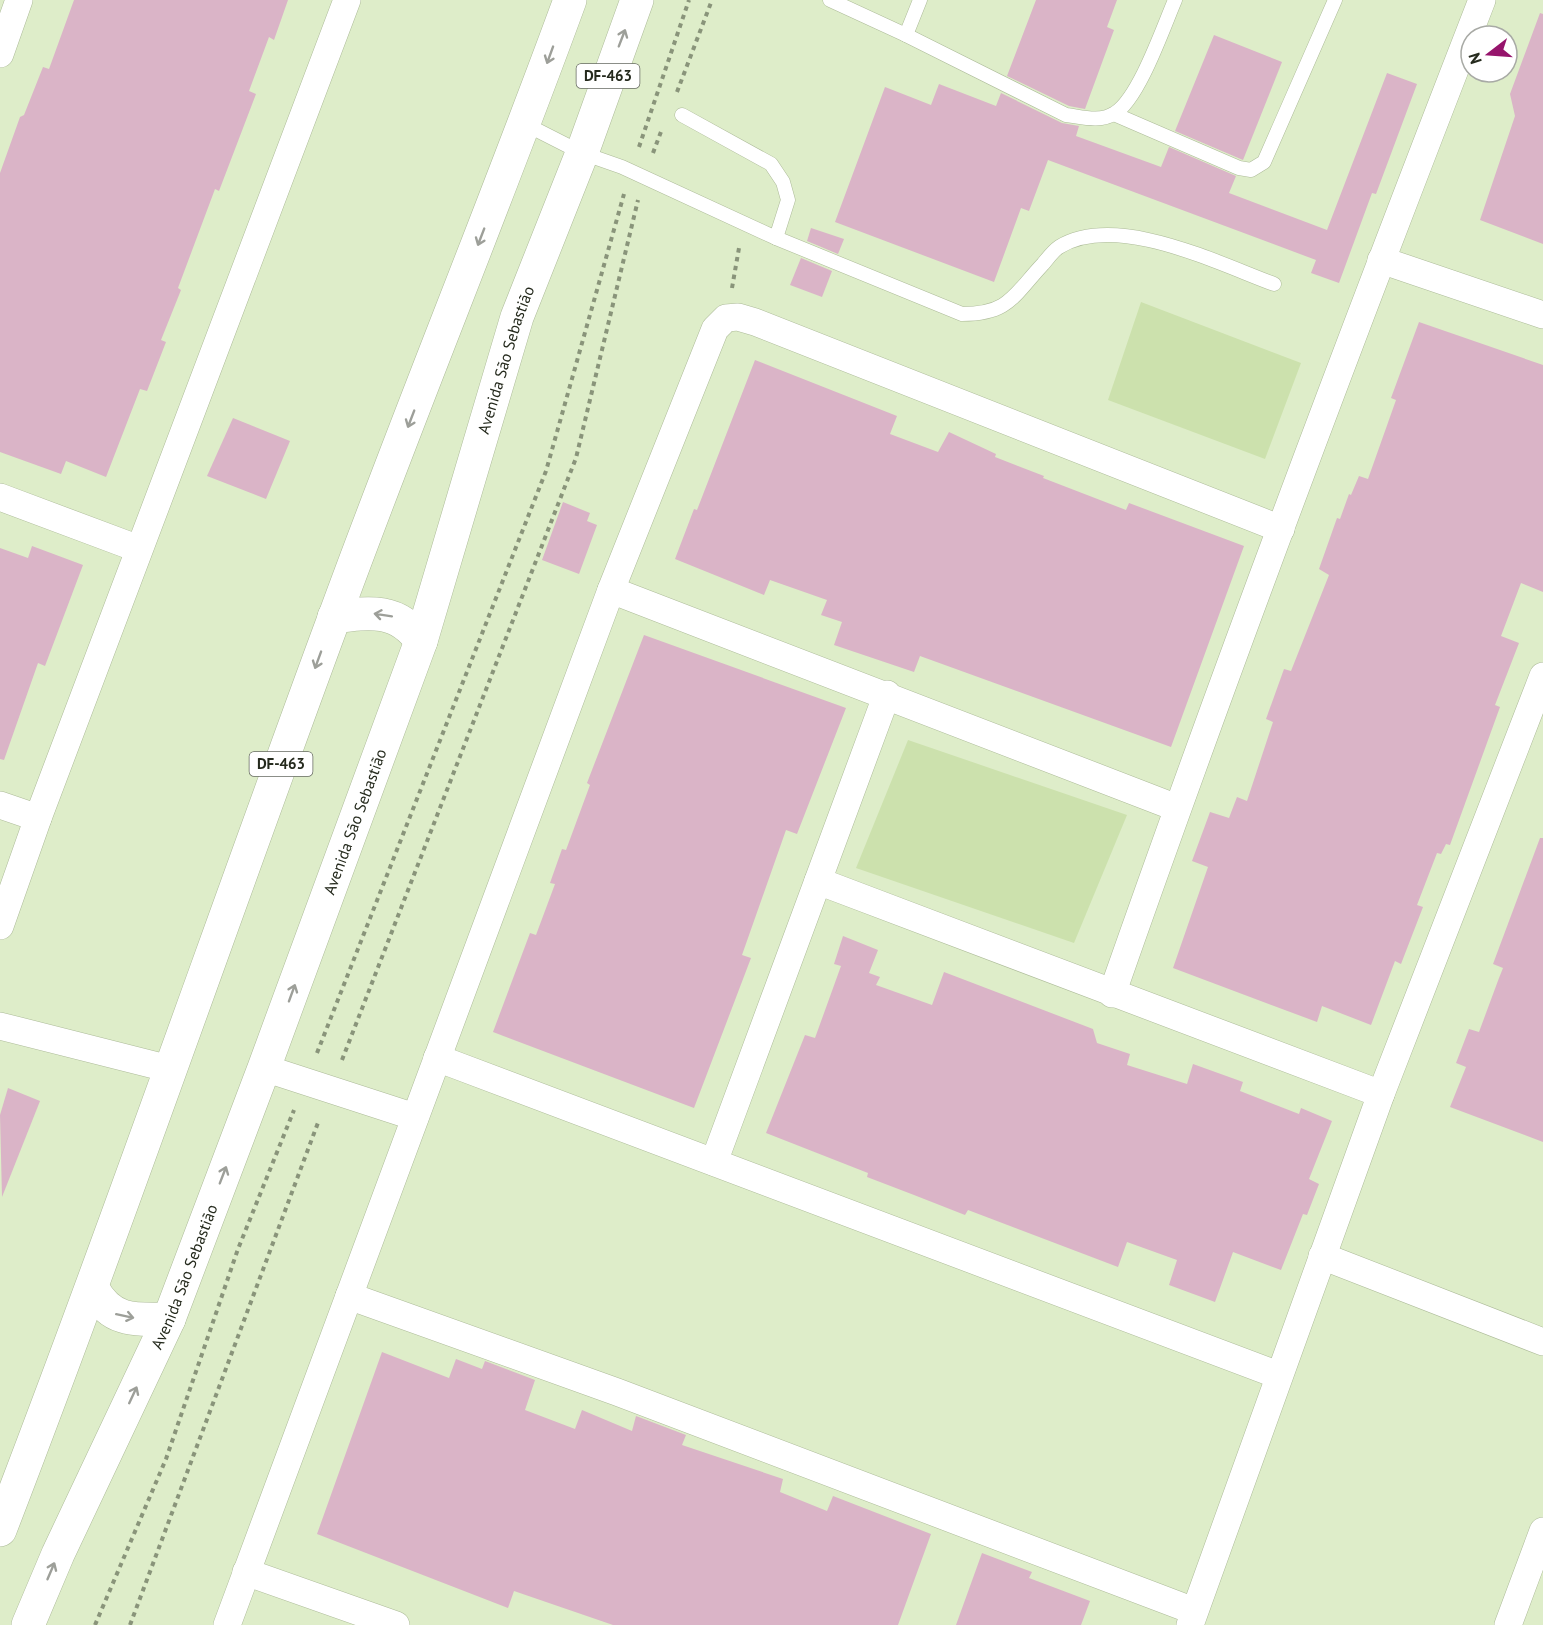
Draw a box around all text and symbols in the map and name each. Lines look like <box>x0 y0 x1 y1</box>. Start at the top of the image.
north arrow <box>1459 24 1519 84</box>
one-way arrow <box>618 29 629 48</box>
one-way arrow <box>544 45 555 64</box>
text: N <box>1464 50 1486 66</box>
road number: DF-463 <box>576 64 640 88</box>
one-way arrow <box>475 228 486 246</box>
street label: Avenida São Sebastião <box>473 283 538 436</box>
one-way arrow <box>404 409 415 428</box>
one-way arrow <box>373 609 393 620</box>
one-way arrow <box>312 650 323 669</box>
street label: Avenida São Sebastião <box>319 746 391 897</box>
road number: DF-463 <box>250 752 312 776</box>
one-way arrow <box>287 984 298 1003</box>
one-way arrow <box>219 1167 230 1185</box>
street label: Avenida São Sebastião <box>146 1201 222 1352</box>
one-way arrow <box>115 1311 134 1322</box>
one-way arrow <box>128 1386 140 1404</box>
one-way arrow <box>46 1562 57 1581</box>

